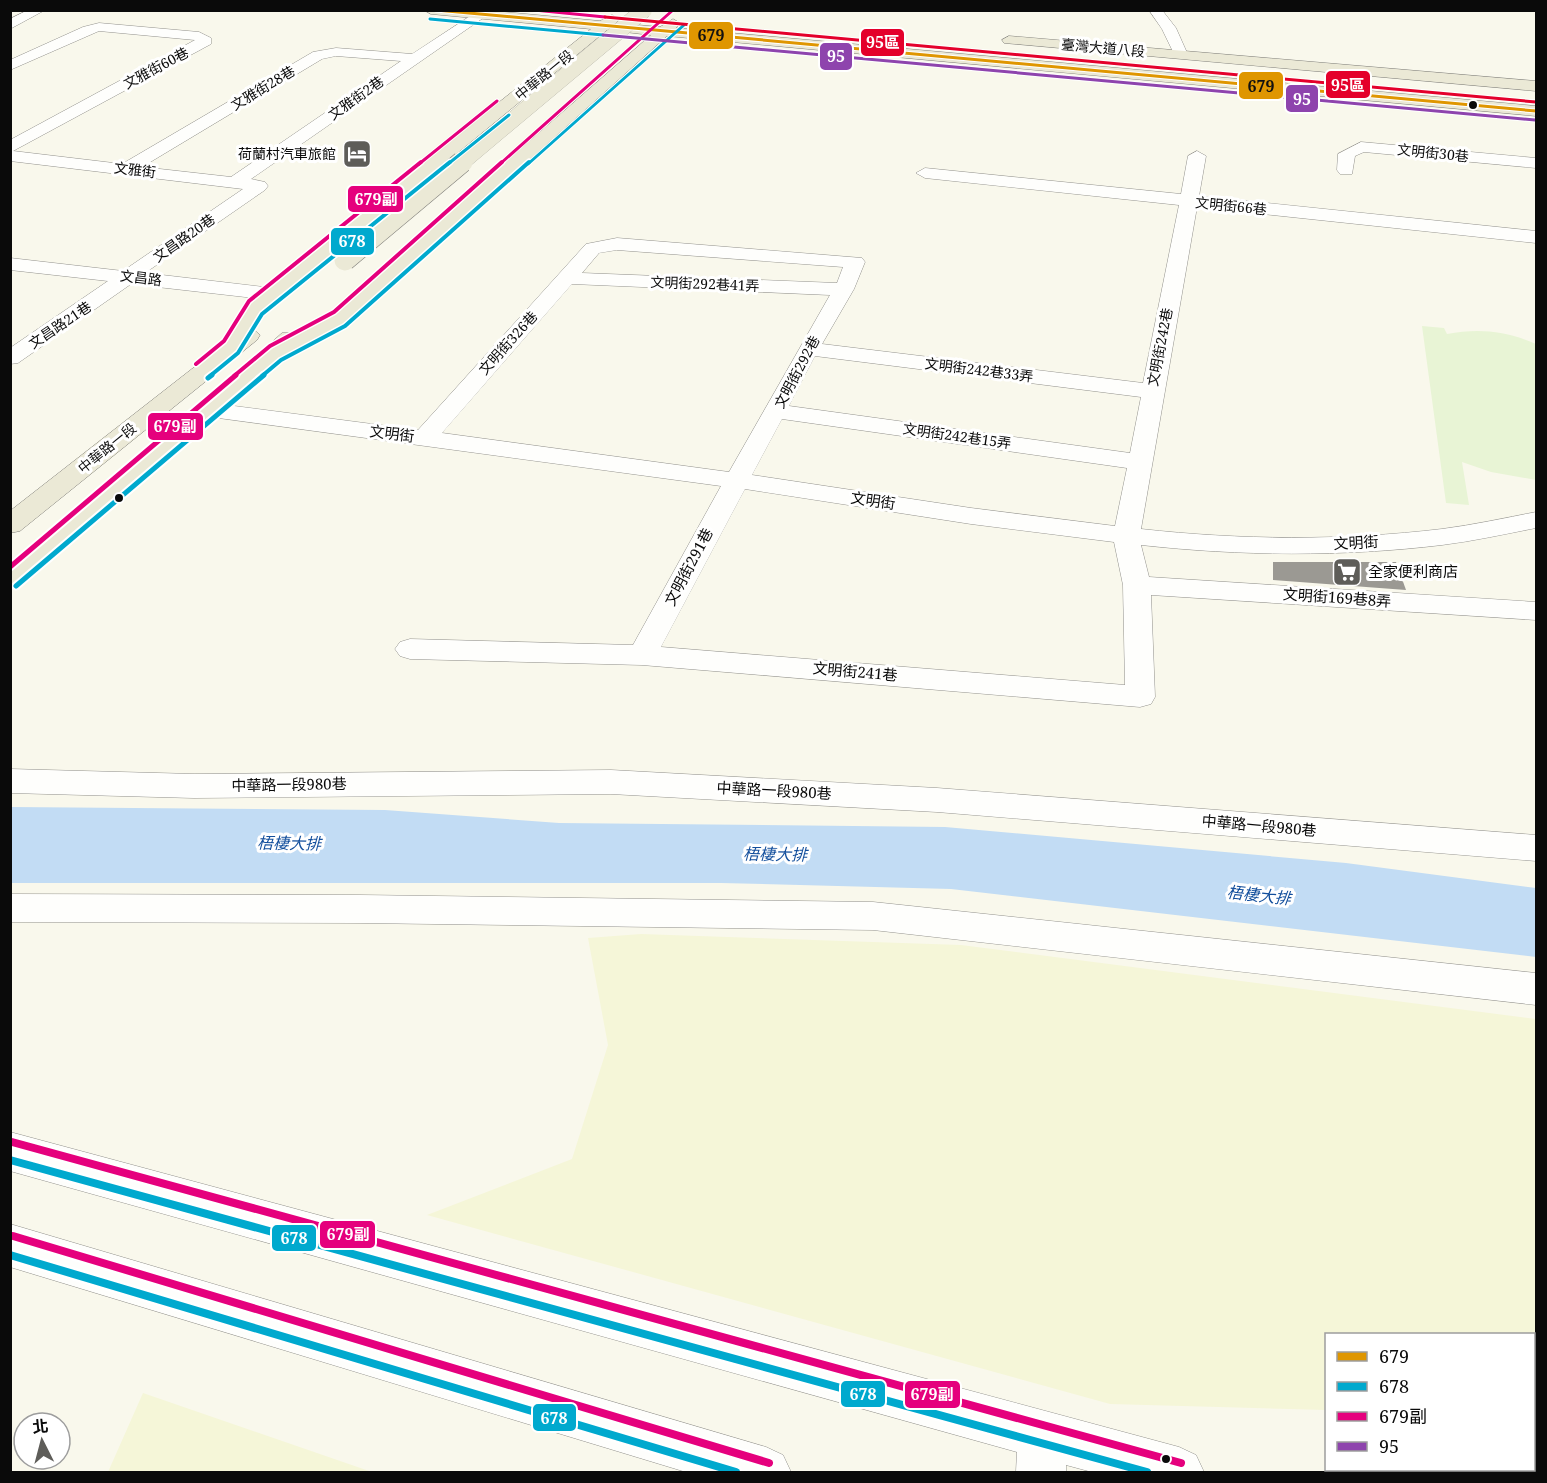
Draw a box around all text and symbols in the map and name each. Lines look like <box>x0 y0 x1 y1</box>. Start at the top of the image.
line badge: 679 <box>688 21 734 50</box>
text: 679 <box>697 24 725 46</box>
line badge: 95區 <box>860 28 905 57</box>
text: 95區 <box>866 31 900 53</box>
street label: 臺灣大道八段 <box>1060 34 1146 61</box>
street label: 文雅街60巷 <box>120 42 192 93</box>
line badge: 95 <box>819 42 853 71</box>
street label: 中華路一段 <box>511 45 577 104</box>
text: 95 <box>827 45 845 67</box>
street label: 文雅街28巷 <box>227 61 298 114</box>
line badge: 95區 <box>1325 70 1371 99</box>
line badge: 679 <box>1238 71 1284 100</box>
street label: 文雅街2巷 <box>324 72 387 124</box>
text: 95區 <box>1331 74 1365 96</box>
text: 679 <box>1247 75 1275 97</box>
line badge: 95 <box>1285 84 1319 113</box>
text: 95 <box>1293 88 1311 110</box>
unlabelled marker <box>1467 99 1479 111</box>
hotel icon: 荷蘭村汽車旅館 <box>341 138 373 170</box>
street label: 文明街30巷 <box>1396 139 1470 166</box>
place label: 荷蘭村汽車旅館 <box>238 144 336 163</box>
street label: 文雅街 <box>113 158 157 181</box>
line badge: 679副 <box>347 185 404 213</box>
text: 679副 <box>354 188 398 210</box>
street label: 文明街66巷 <box>1194 192 1268 219</box>
street label: 文昌路20巷 <box>149 209 219 266</box>
line badge: 678 <box>330 227 375 256</box>
text: 678 <box>338 230 366 252</box>
street label: 文昌路 <box>119 266 163 289</box>
street label: 文明街292巷41弄 <box>650 272 760 295</box>
street label: 文昌路21巷 <box>25 297 95 352</box>
street label: 文明街242巷 <box>1143 306 1176 388</box>
street label: 文明街326巷 <box>474 307 541 379</box>
street label: 文明街292巷 <box>770 332 824 411</box>
street label: 文明街242巷33弄 <box>924 353 1034 386</box>
line badge: 679副 <box>147 412 204 441</box>
text: 679副 <box>153 415 197 437</box>
street label: 中華路一段 <box>74 418 140 477</box>
street label: 文明街242巷15弄 <box>902 419 1012 453</box>
street label: 文明街 <box>369 420 416 446</box>
street label: 文明街 <box>849 487 897 513</box>
unlabelled marker <box>113 492 125 504</box>
street label: 文明街291巷 <box>659 524 717 609</box>
street label: 文明街 <box>1333 531 1379 553</box>
supermarket icon: 全家便利商店 <box>1331 556 1363 588</box>
place label: 全家便利商店 <box>1368 561 1458 581</box>
street label: 文明街169巷8弄 <box>1282 583 1392 611</box>
street label: 文明街241巷 <box>812 657 898 685</box>
street label: 中華路一段980巷 <box>231 773 347 795</box>
street label: 中華路一段980巷 <box>716 777 832 803</box>
street label: 中華路一段980巷 <box>1201 810 1317 840</box>
water label: 梧棲大排 <box>257 831 323 855</box>
water label: 梧棲大排 <box>743 842 809 866</box>
water label: 梧棲大排 <box>1226 881 1294 909</box>
line badge: 679副 <box>319 1220 376 1249</box>
text: 679副 <box>326 1223 370 1245</box>
line badge: 678 <box>271 1224 317 1252</box>
text: 678 <box>280 1227 308 1249</box>
legend <box>1325 1333 1535 1471</box>
text: 679 <box>1379 1344 1409 1368</box>
text: 678 <box>1379 1374 1409 1398</box>
line badge: 678 <box>840 1380 886 1408</box>
line badge: 679副 <box>904 1380 961 1409</box>
text: 678 <box>849 1383 877 1405</box>
text: 679副 <box>910 1383 954 1405</box>
line badge: 678 <box>532 1403 577 1432</box>
text: 679副 <box>1379 1404 1427 1428</box>
text: 678 <box>540 1407 568 1429</box>
north arrow <box>12 1411 72 1471</box>
text: 北 <box>31 1414 50 1438</box>
text: 95 <box>1379 1434 1399 1458</box>
unlabelled marker <box>1160 1453 1172 1465</box>

